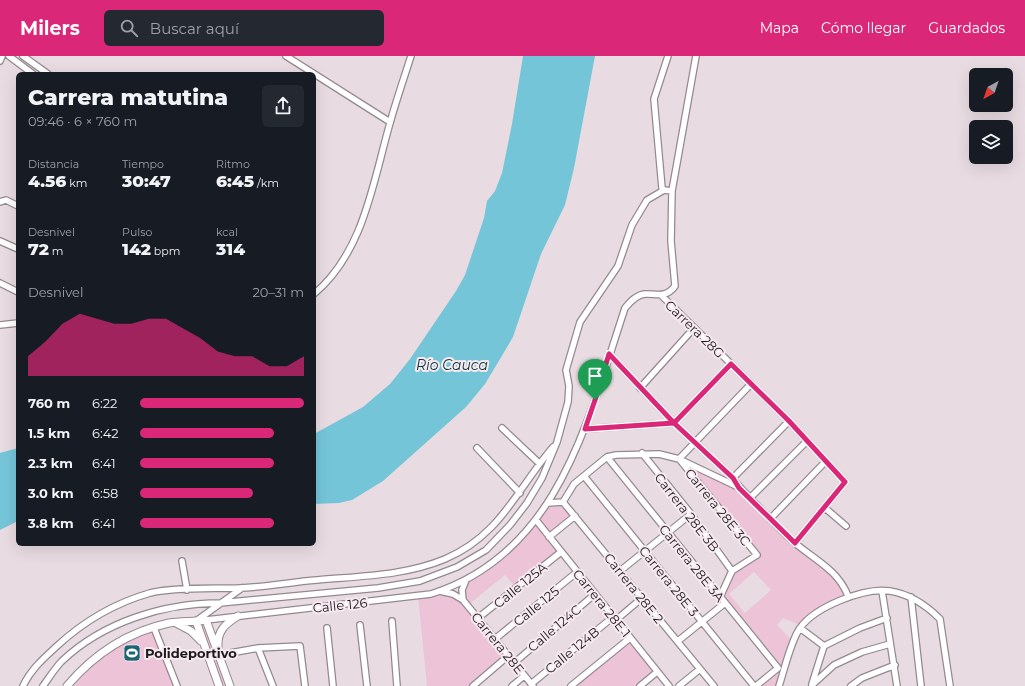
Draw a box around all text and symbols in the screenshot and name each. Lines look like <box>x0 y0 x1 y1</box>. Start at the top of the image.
search box <box>104 10 384 46</box>
text: Milers <box>20 17 80 40</box>
icon: search <box>118 17 140 39</box>
text: Buscar aquí <box>150 19 239 38</box>
text: Mapa <box>760 19 799 37</box>
text: Cómo llegar <box>821 19 906 37</box>
text: Guardados <box>928 19 1005 37</box>
north arrow <box>969 68 1013 112</box>
map controls <box>969 68 1013 164</box>
text: Carrera matutina <box>28 84 228 111</box>
button: share <box>262 85 304 127</box>
text: 09:46 · 6 × 760 m <box>28 113 137 129</box>
button: layers <box>969 120 1013 164</box>
text: Distancia <box>28 157 79 171</box>
text: Tiempo <box>122 157 164 171</box>
text: Ritmo <box>216 157 250 171</box>
text: 4.56 <box>28 171 66 191</box>
text: 30:47 <box>122 171 171 191</box>
text: 6:45 <box>216 171 254 191</box>
text: km <box>66 176 87 190</box>
text: /km <box>254 176 279 190</box>
text: Desnivel <box>28 225 75 239</box>
text: Pulso <box>122 225 153 239</box>
text: kcal <box>216 225 238 239</box>
text: 72 <box>28 239 49 259</box>
text: 142 <box>122 239 151 259</box>
text: 314 <box>216 239 245 259</box>
text: m <box>49 244 64 258</box>
text: bpm <box>151 244 180 258</box>
text: Desnivel <box>28 284 83 300</box>
text: 20–31 m <box>252 284 304 300</box>
street label: Carrera 28G <box>662 297 728 361</box>
water label: Río Cauca <box>416 356 488 374</box>
pin <box>578 359 612 400</box>
icon: arrive <box>584 365 606 387</box>
text: 760 m <box>28 395 70 411</box>
text: 6:22 <box>92 395 117 411</box>
text: 1.5 km <box>28 425 70 441</box>
text: 6:42 <box>92 425 119 441</box>
text: 2.3 km <box>28 455 73 471</box>
text: 6:41 <box>92 455 116 471</box>
street label: Carrera 28E 3C <box>682 465 754 549</box>
street label: Carrera 28E 3B <box>651 469 723 555</box>
text: 3.0 km <box>28 485 74 501</box>
text: 6:58 <box>92 485 118 501</box>
text: 3.8 km <box>28 515 74 531</box>
text: 6:41 <box>92 515 116 531</box>
street label: Carrera 28E 3A <box>656 521 728 605</box>
street label: Carrera 28E 3 <box>636 543 702 619</box>
street label: Carrera 28E 2 <box>601 550 667 626</box>
street label: Calle 125A <box>490 559 550 611</box>
street label: Carrera 28E 1 <box>570 566 634 640</box>
street label: Calle 125 <box>510 583 562 629</box>
street label: Calle 126 <box>312 594 368 616</box>
street label: Calle 124C <box>524 601 584 655</box>
street label: Carrera 28E <box>468 609 528 677</box>
street label: Calle 124B <box>542 623 603 677</box>
sports icon: Polideportivo <box>122 643 142 663</box>
place label: Polideportivo <box>145 645 237 661</box>

